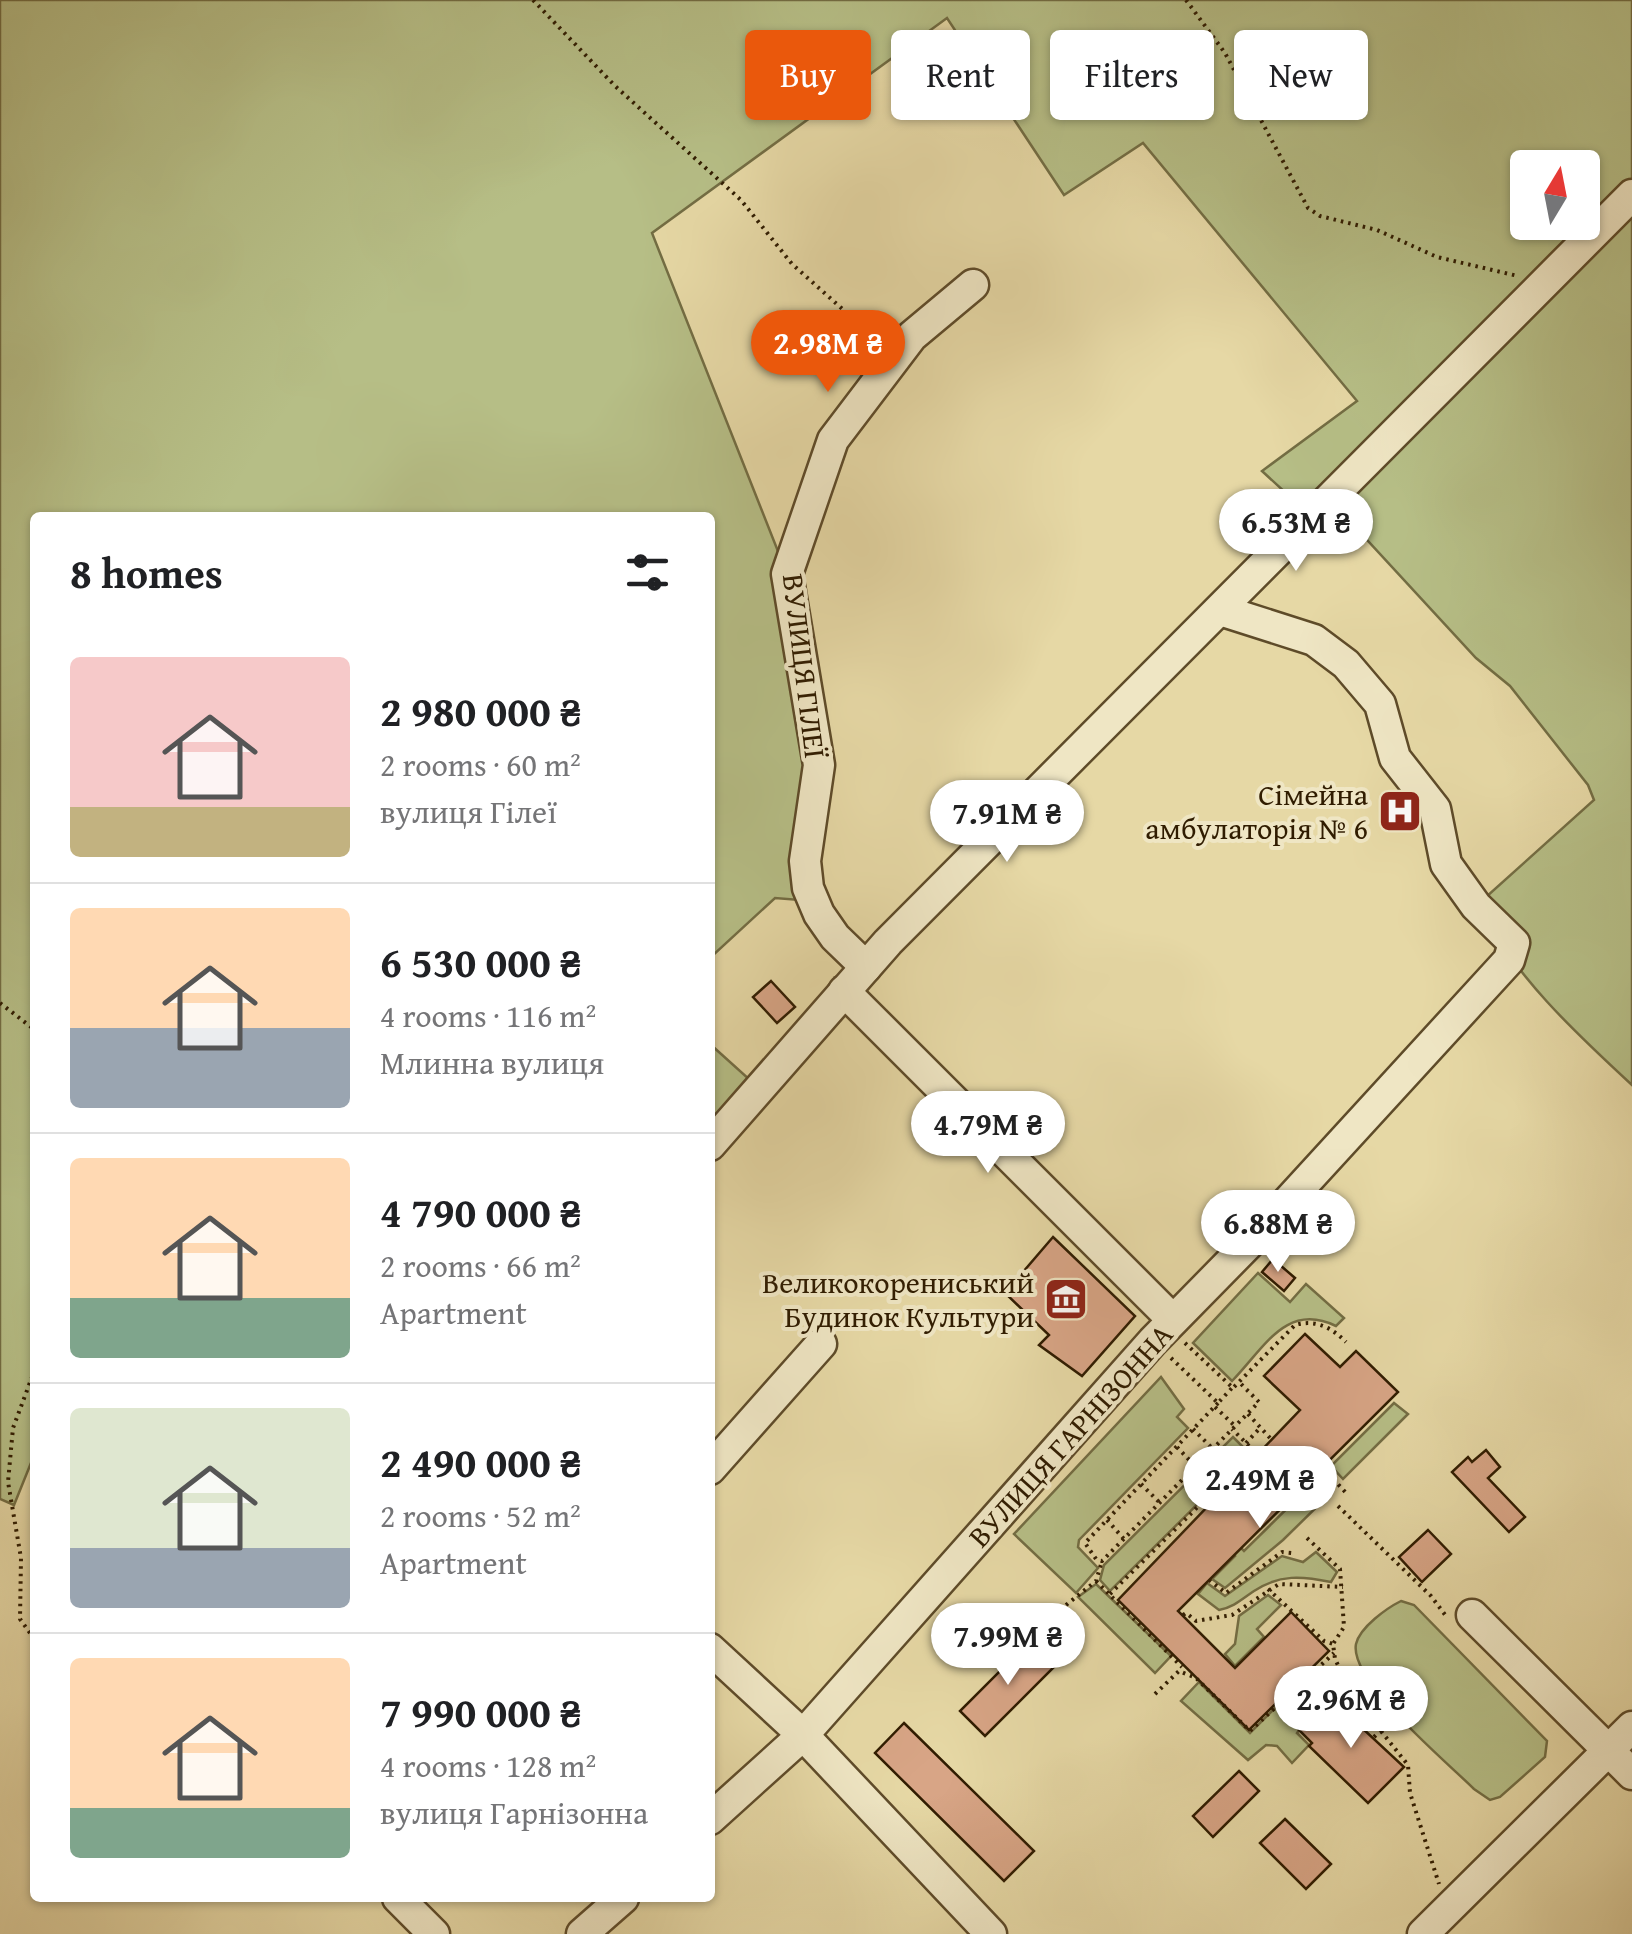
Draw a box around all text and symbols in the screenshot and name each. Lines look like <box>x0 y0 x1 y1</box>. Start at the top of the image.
chip: Buy <box>745 30 871 120</box>
chip: Rent <box>891 30 1030 120</box>
chip: Filters <box>1050 30 1214 120</box>
chip: New <box>1234 30 1368 120</box>
north arrow <box>1510 150 1600 240</box>
map controls <box>1510 150 1600 240</box>
pin: 2.98M ₴ <box>736 310 920 395</box>
text: 2.98M ₴ <box>773 319 883 366</box>
pin: 6.53M ₴ <box>1204 489 1388 574</box>
text: 6.53M ₴ <box>1241 498 1351 545</box>
text: 8 homes <box>70 542 223 603</box>
icon: filters <box>620 545 675 600</box>
street label: ВУЛИЦЯ ГІЛЕЇ <box>772 571 838 761</box>
text: 2 980 000 ₴ <box>380 680 582 741</box>
icon: home <box>150 697 270 817</box>
text: 2 rooms · 60 m² <box>380 741 581 788</box>
place label: Сімейна амбулаторія № 6 <box>1145 772 1369 850</box>
pin: 7.91M ₴ <box>915 780 1099 865</box>
text: вулиця Гілеї <box>380 788 557 835</box>
hospital icon: Сімейна амбулаторія № 6 <box>1377 788 1423 834</box>
text: 7.91M ₴ <box>952 789 1062 836</box>
text: 6 530 000 ₴ <box>380 931 582 992</box>
icon: home <box>150 948 270 1068</box>
text: 4 rooms · 116 m² <box>380 992 596 1039</box>
text: Млинна вулиця <box>380 1039 604 1086</box>
pin: 4.79M ₴ <box>896 1091 1080 1176</box>
text: 4.79M ₴ <box>933 1100 1043 1147</box>
text: 4 790 000 ₴ <box>380 1181 582 1242</box>
pin: 6.88M ₴ <box>1186 1190 1370 1275</box>
icon: home <box>150 1198 270 1318</box>
text: 6.88M ₴ <box>1223 1199 1333 1246</box>
text: 2 rooms · 66 m² <box>380 1242 581 1289</box>
place label: Великокорениський Будинок Культури <box>762 1260 1034 1338</box>
museum icon: Великокорениський Будинок Культури <box>1043 1276 1089 1322</box>
text: Apartment <box>380 1289 527 1336</box>
street label: ВУЛИЦЯ ГАРНІЗОННА <box>957 1313 1183 1557</box>
text: 2 490 000 ₴ <box>380 1431 582 1492</box>
pin: 2.49M ₴ <box>1168 1446 1352 1531</box>
icon: home <box>150 1448 270 1568</box>
text: 2.49M ₴ <box>1205 1455 1315 1502</box>
text: 2 rooms · 52 m² <box>380 1492 581 1539</box>
text: Apartment <box>380 1539 527 1586</box>
pin: 7.99M ₴ <box>916 1603 1100 1688</box>
text: 7.99M ₴ <box>953 1612 1063 1659</box>
pin: 2.96M ₴ <box>1259 1666 1443 1751</box>
text: 2.96M ₴ <box>1296 1675 1406 1722</box>
text: 7 990 000 ₴ <box>380 1681 582 1742</box>
icon: home <box>150 1698 270 1818</box>
text: 4 rooms · 128 m² <box>380 1742 596 1789</box>
text: вулиця Гарнізонна <box>380 1789 648 1836</box>

